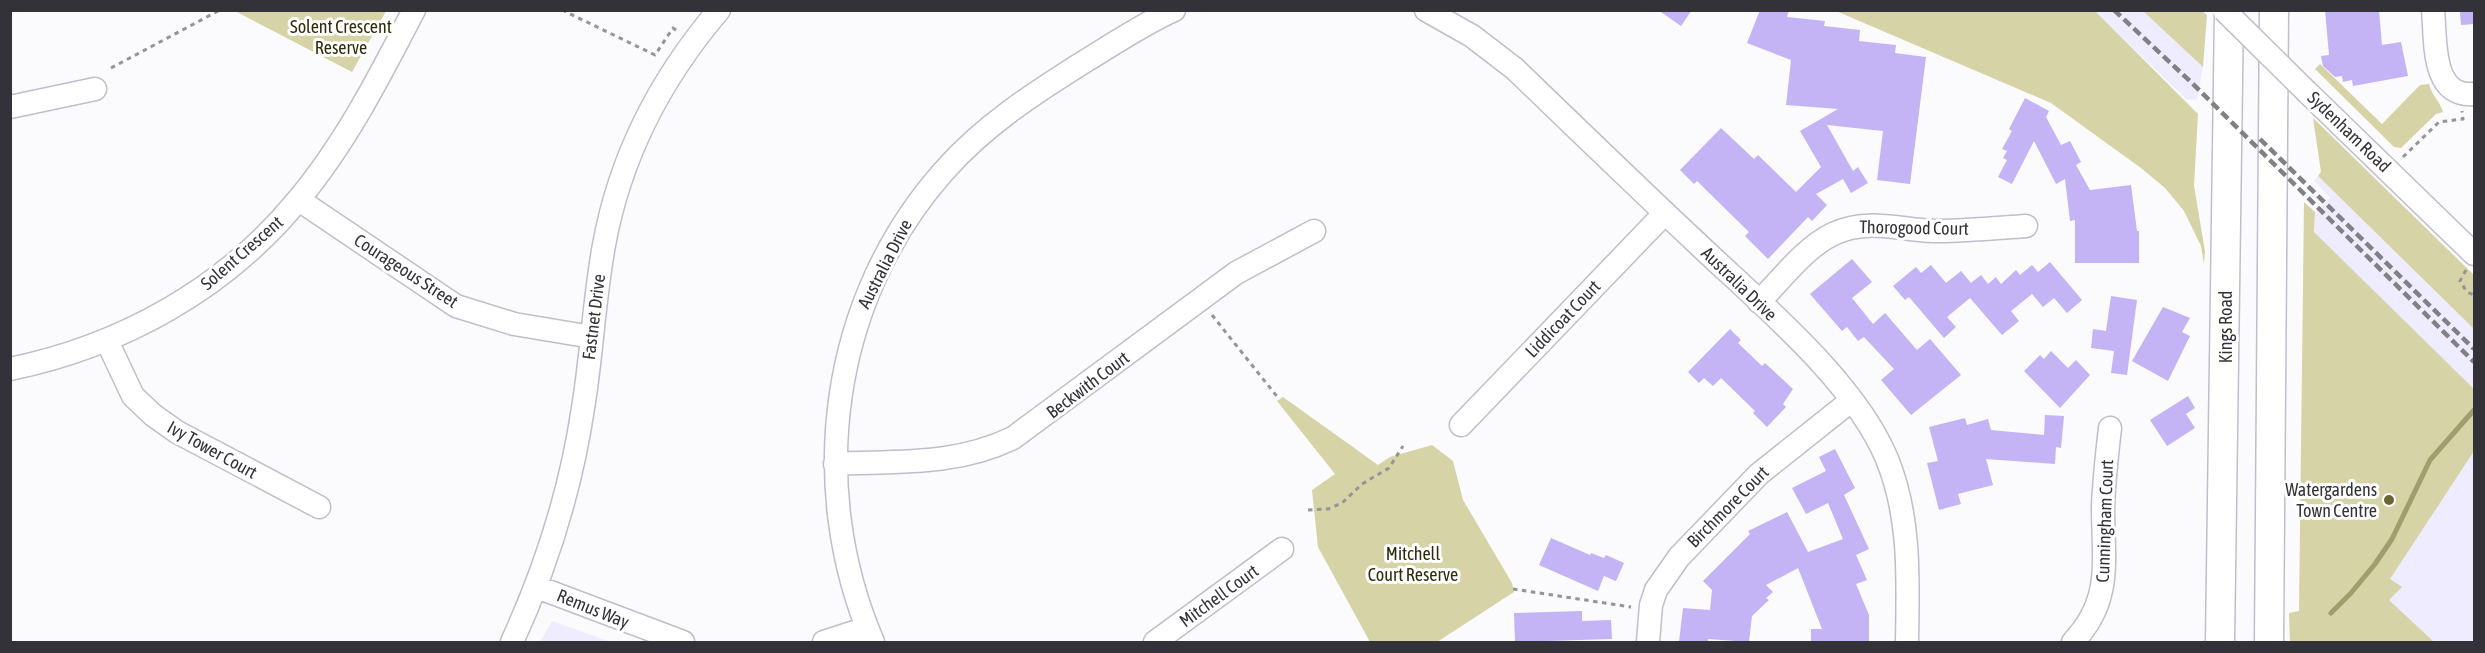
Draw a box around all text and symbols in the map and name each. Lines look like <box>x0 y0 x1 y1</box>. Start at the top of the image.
park label: Solent Crescent Reserve <box>290 16 392 58</box>
street label: Sydenham Road <box>2304 87 2395 176</box>
street label: Solent Crescent <box>196 211 287 294</box>
street label: Australia Drive <box>853 216 916 312</box>
street label: Thorogood Court <box>1859 216 1969 239</box>
street label: Courageous Street <box>350 229 462 312</box>
street label: Australia Drive <box>1697 242 1782 325</box>
street label: Fastnet Drive <box>578 273 609 361</box>
street label: Liddicoat Court <box>1521 276 1605 362</box>
street label: Kings Road <box>2215 291 2236 363</box>
street label: Beckwith Court <box>1042 347 1133 422</box>
street label: Ivy Tower Court <box>164 416 261 483</box>
street label: Cunningham Court <box>2092 459 2117 583</box>
street label: Birchmore Court <box>1683 462 1773 552</box>
place label: Watergardens Town Centre <box>2285 479 2377 521</box>
marker: Watergardens Town Centre <box>2382 493 2396 507</box>
park label: Mitchell Court Reserve <box>1368 543 1458 585</box>
street label: Mitchell Court <box>1175 560 1262 631</box>
street label: Remus Way <box>554 585 632 632</box>

